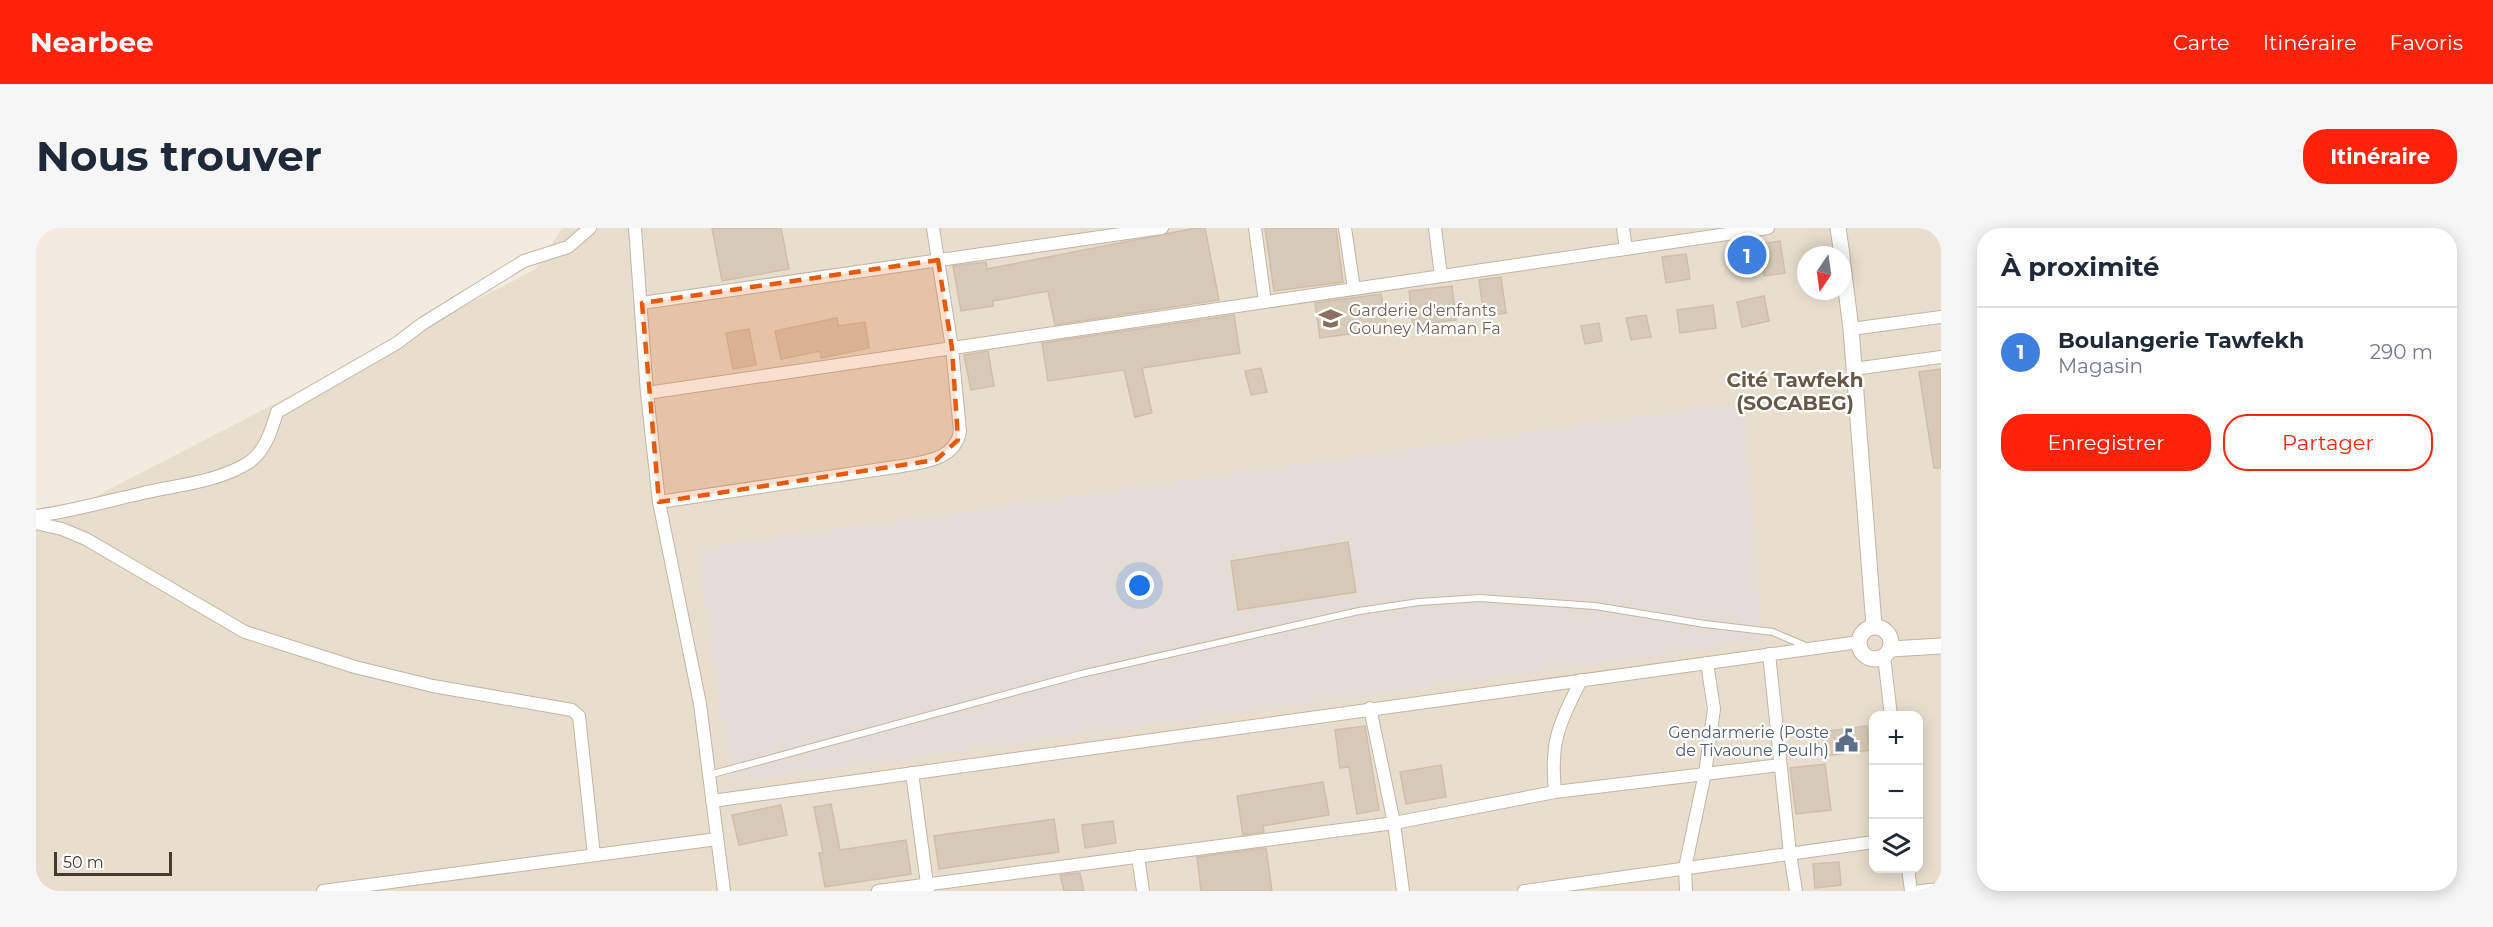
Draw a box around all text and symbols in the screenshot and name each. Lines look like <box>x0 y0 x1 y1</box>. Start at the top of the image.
text: Nearbee <box>30 25 154 59</box>
text: Carte <box>2173 30 2230 55</box>
text: Itinéraire <box>2263 30 2357 55</box>
text: Favoris <box>2390 30 2463 55</box>
button: Itinéraire <box>2303 129 2457 184</box>
text: Nous trouver <box>36 130 322 182</box>
pin: 1 <box>1728 232 1766 278</box>
north arrow <box>1797 246 1851 300</box>
text: À proximité <box>2001 251 2160 283</box>
place label: Garderie d'enfants Gouney Maman Fa <box>1349 301 1501 338</box>
school or university icon: Garderie d'enfants Gouney Maman Fa <box>1318 306 1344 332</box>
text: Boulangerie Tawfekh <box>2058 327 2304 354</box>
text: 1 <box>2017 340 2024 364</box>
text: 290 m <box>2370 340 2433 364</box>
text: Magasin <box>2058 354 2143 378</box>
district label: Cité Tawfekh (SOCABEG) <box>1727 368 1864 415</box>
button: Enregistrer <box>2001 414 2211 471</box>
button: Partager <box>2223 414 2433 471</box>
your location <box>1125 571 1154 600</box>
map controls <box>1869 711 1923 873</box>
button: + <box>1869 711 1923 765</box>
place label: Gendarmerie (Poste de Tivaoune Peulh) <box>1668 723 1829 760</box>
public building icon: Gendarmerie (Poste de Tivaoune Peulh) <box>1834 728 1860 754</box>
button: − <box>1869 765 1923 819</box>
button: layers <box>1869 819 1923 873</box>
scale bar <box>54 849 172 876</box>
text: 50 m <box>63 853 104 872</box>

